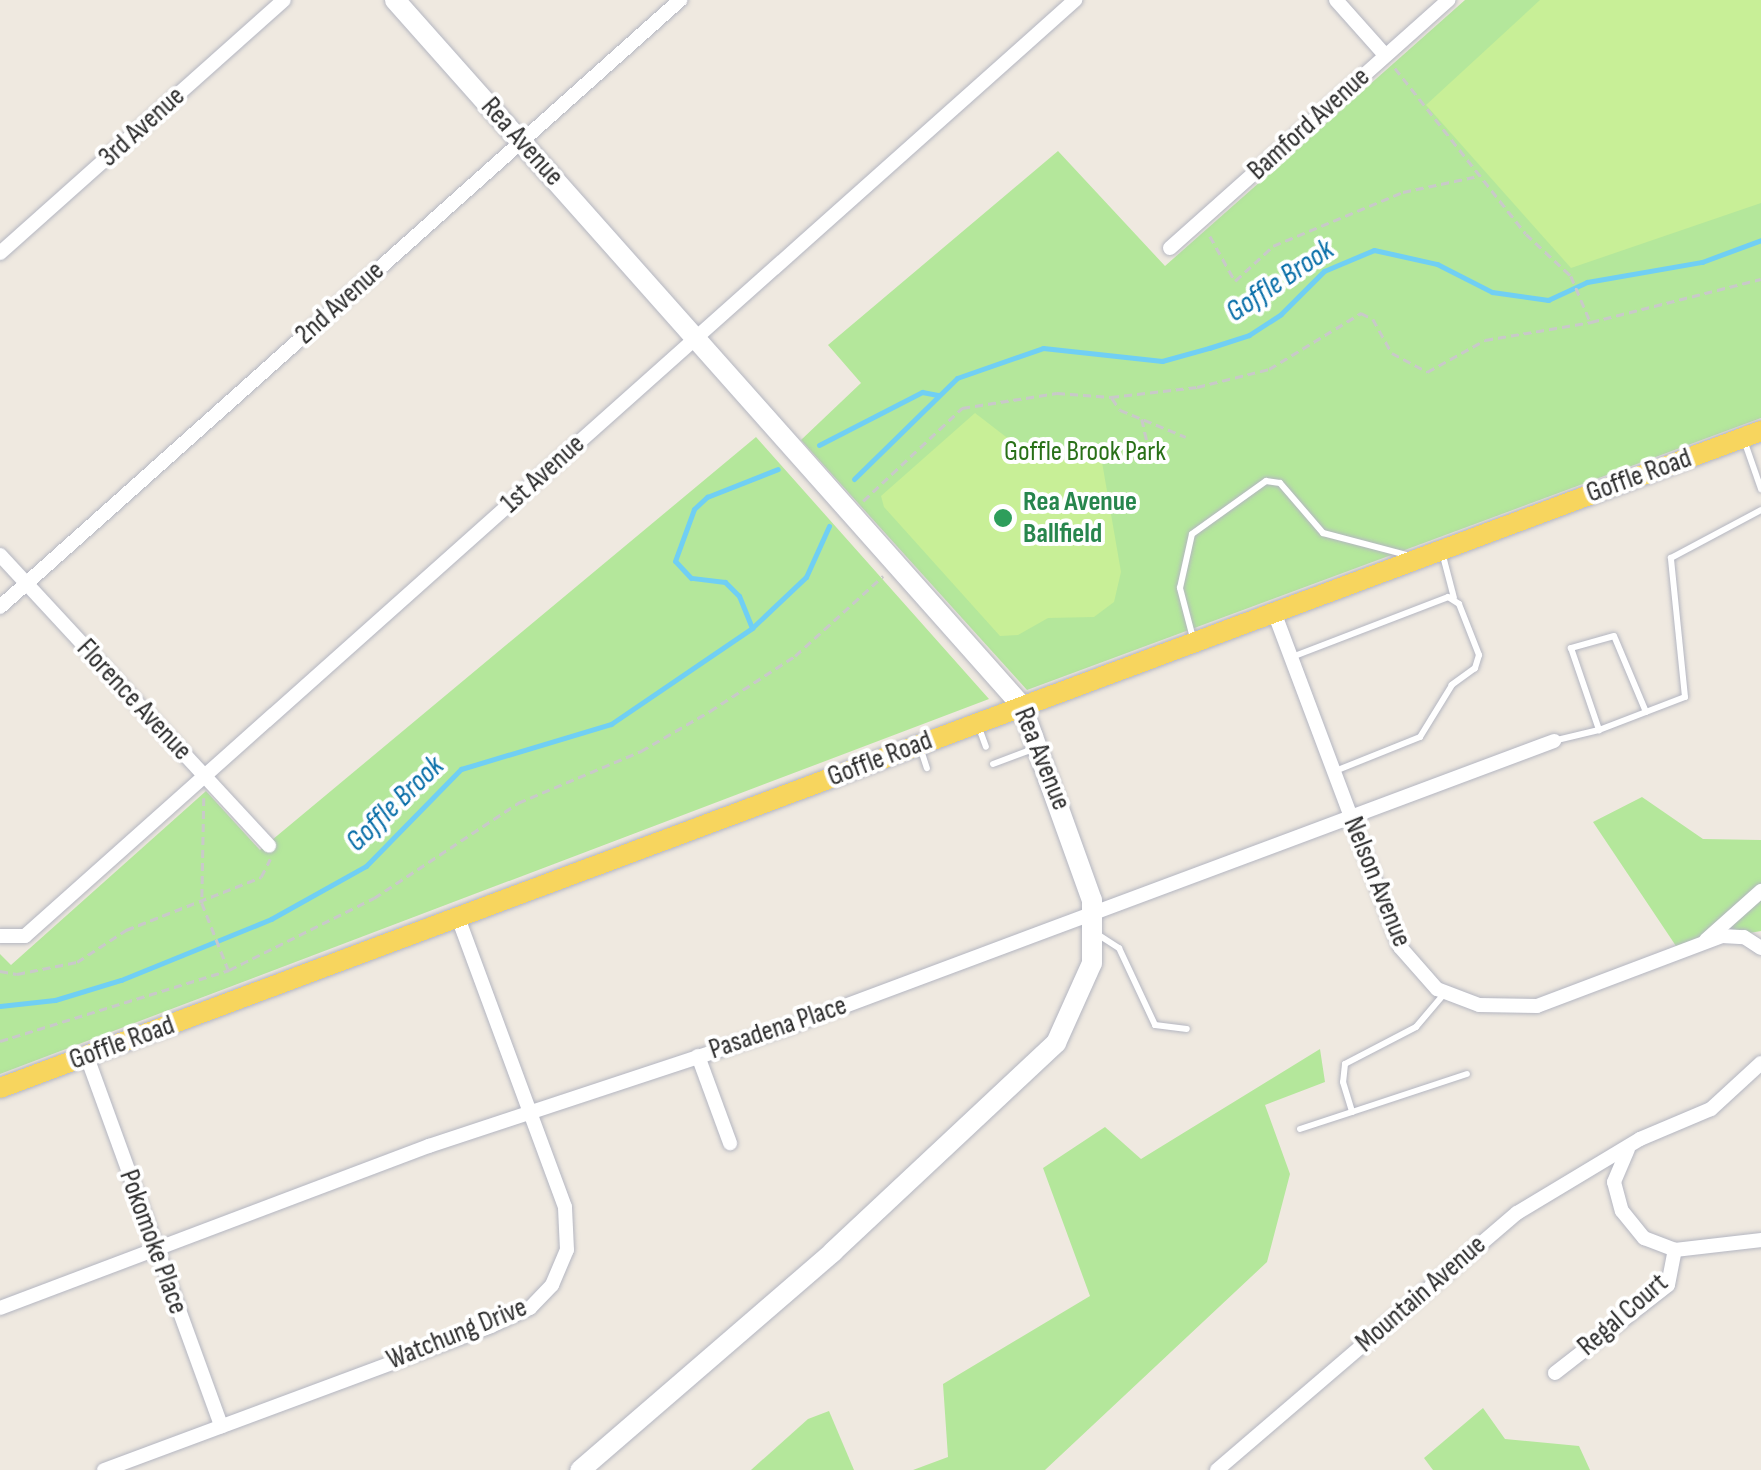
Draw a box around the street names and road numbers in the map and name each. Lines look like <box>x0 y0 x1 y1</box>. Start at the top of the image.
street label: Bamford Avenue <box>1241 60 1377 188</box>
street label: 3rd Avenue <box>92 80 192 174</box>
street label: Rea Avenue <box>474 91 570 193</box>
street label: 2nd Avenue <box>289 254 391 352</box>
street label: 1st Avenue <box>494 428 592 520</box>
street label: Goffle Road <box>1582 442 1696 510</box>
street label: Florence Avenue <box>69 632 199 768</box>
street label: Rea Avenue <box>1006 703 1078 815</box>
street label: Goffle Road <box>823 724 937 794</box>
street label: Nelson Avenue <box>1336 812 1418 952</box>
street label: Pasadena Place <box>705 989 851 1067</box>
street label: Goffle Road <box>65 1009 179 1077</box>
street label: Pokomoke Place <box>111 1165 195 1319</box>
street label: Mountain Avenue <box>1349 1228 1493 1360</box>
street label: Regal Court <box>1571 1267 1675 1363</box>
street label: Watchung Drive <box>382 1291 532 1377</box>

